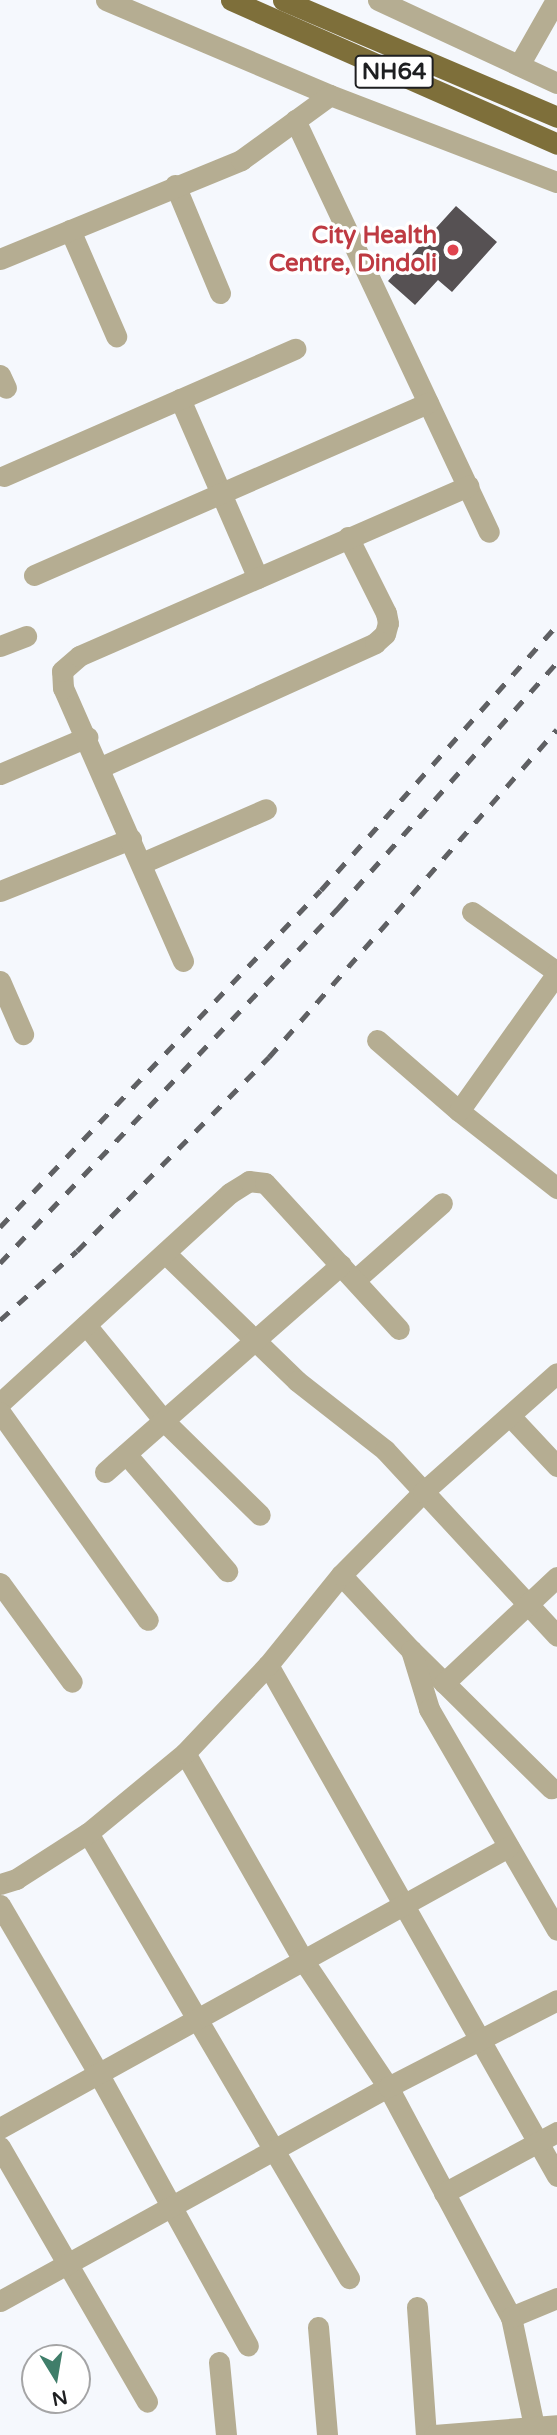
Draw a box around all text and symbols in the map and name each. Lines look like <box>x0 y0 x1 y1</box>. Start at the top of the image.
road number: NH64 <box>354 53 434 92</box>
place label: City Health Centre, Dindoli <box>269 222 437 278</box>
marker: City Health Centre, Dindoli <box>443 240 463 260</box>
north arrow <box>21 2344 91 2414</box>
text: N <box>50 2385 69 2410</box>

